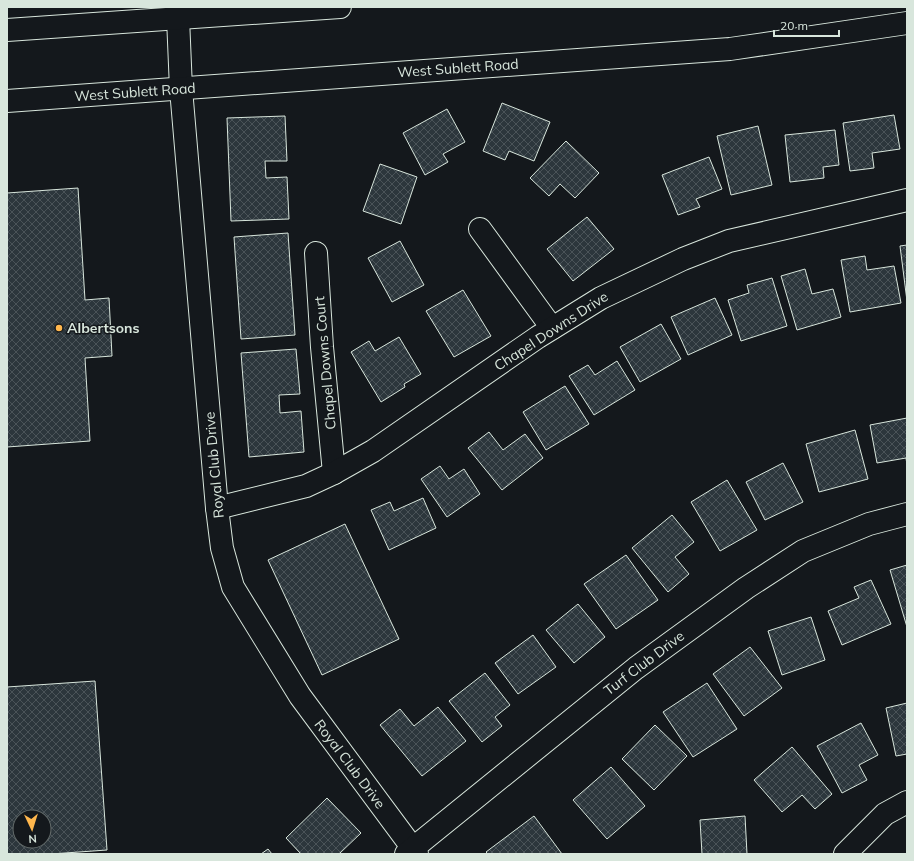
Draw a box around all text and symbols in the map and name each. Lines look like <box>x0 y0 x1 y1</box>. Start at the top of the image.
scale bar <box>774 12 839 38</box>
text: 20 m <box>780 18 808 33</box>
street label: West Sublett Road <box>397 55 519 81</box>
street label: West Sublett Road <box>74 79 196 105</box>
street label: Chapel Downs Drive <box>491 287 611 375</box>
street label: Chapel Downs Court <box>310 295 340 431</box>
place label: Albertsons <box>67 319 139 337</box>
marker: Albertsons <box>54 323 64 333</box>
street label: Royal Club Drive <box>200 411 228 519</box>
street label: Turf Club Drive <box>600 627 688 699</box>
street label: Royal Club Drive <box>311 716 389 812</box>
north arrow <box>12 809 52 849</box>
text: N <box>28 832 37 846</box>

